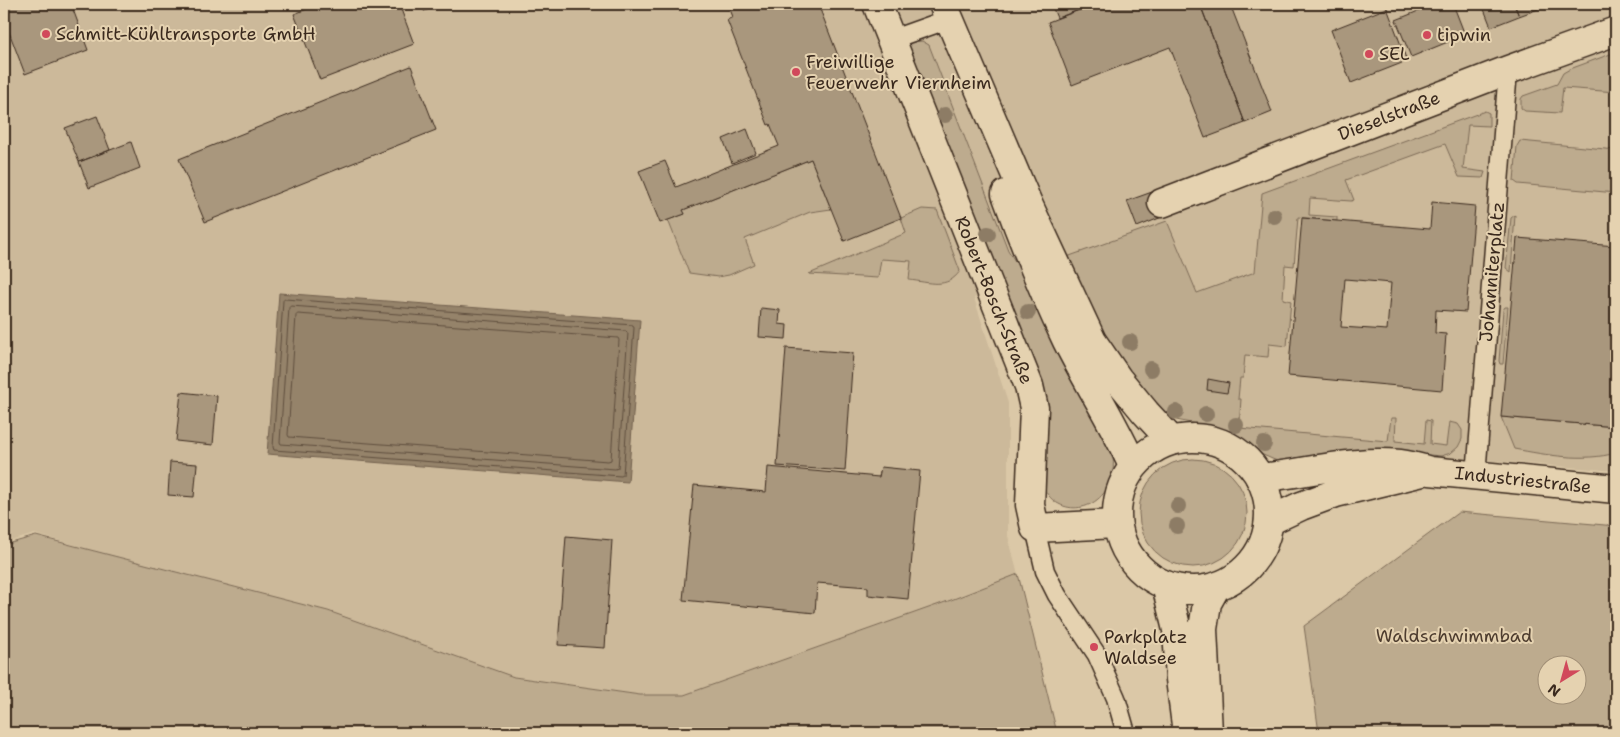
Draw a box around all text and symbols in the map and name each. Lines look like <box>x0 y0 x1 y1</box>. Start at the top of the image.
place label: Schmitt-Kühltransporte GmbH <box>56 22 316 46</box>
place label: tipwin <box>1437 23 1491 47</box>
marker: Schmitt-Kühltransporte GmbH <box>40 28 52 40</box>
marker: tipwin <box>1421 29 1433 41</box>
place label: SEL <box>1379 42 1410 66</box>
marker: SEL <box>1363 48 1375 60</box>
place label: Freiwillige Feuerwehr Viernheim <box>806 50 992 95</box>
marker: Freiwillige Feuerwehr Viernheim <box>790 66 802 78</box>
street label: Dieselstraße <box>1335 86 1443 146</box>
street label: Johanniterplatz <box>1474 201 1510 343</box>
street label: Robert-Bosch-Straße <box>949 212 1039 388</box>
street label: Industriestraße <box>1453 461 1593 499</box>
park label: Waldschwimmbad <box>1376 624 1532 648</box>
place label: Parkplatz Waldsee <box>1104 625 1187 670</box>
marker: Parkplatz Waldsee <box>1088 641 1100 653</box>
north arrow <box>1538 654 1588 704</box>
text: N <box>1544 680 1564 701</box>

